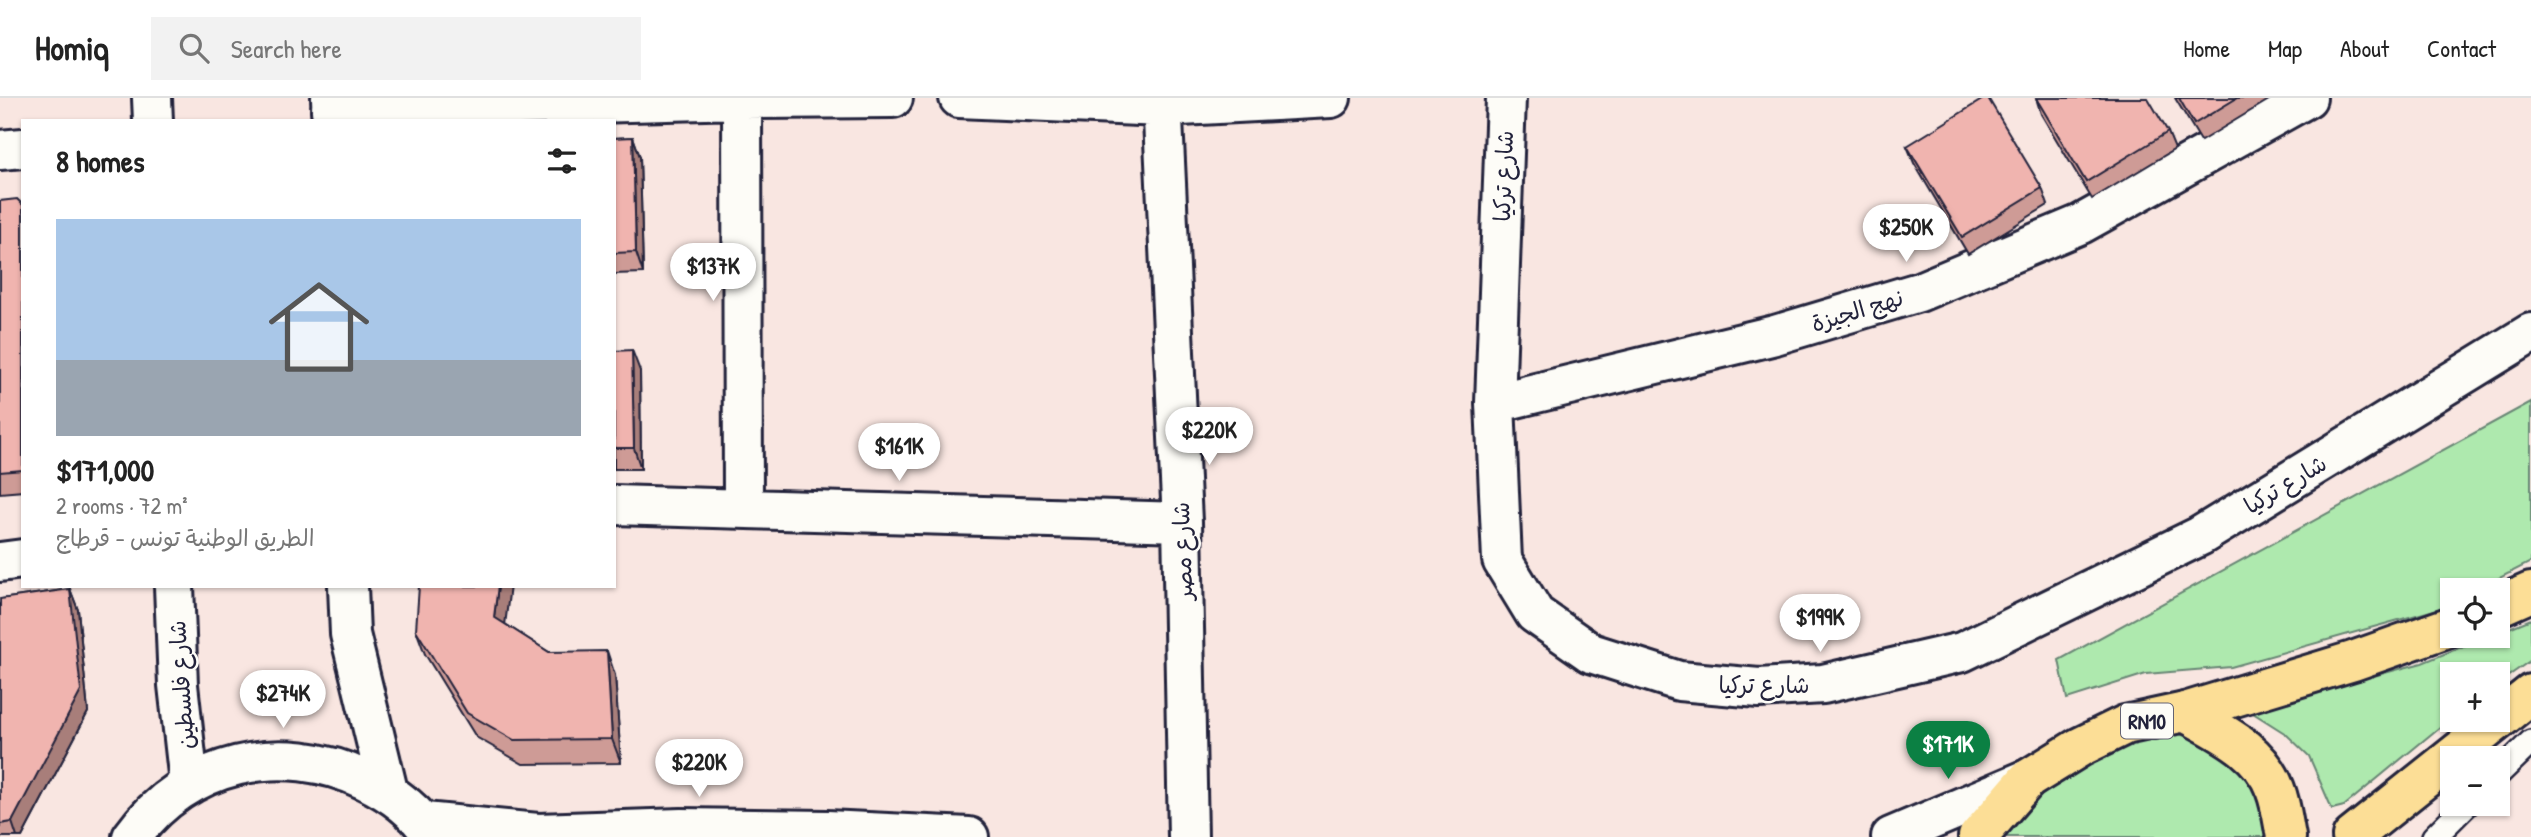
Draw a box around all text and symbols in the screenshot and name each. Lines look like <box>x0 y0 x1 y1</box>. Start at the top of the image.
search box <box>151 17 641 80</box>
text: Homiq <box>35 26 109 70</box>
icon: search <box>175 29 213 67</box>
text: Search here <box>231 31 342 66</box>
text: Home <box>2183 32 2230 64</box>
text: Map <box>2268 32 2302 64</box>
text: About <box>2340 32 2389 64</box>
text: Contact <box>2427 32 2496 64</box>
street label: شارع تركيا <box>1486 130 1521 222</box>
text: 8 homes <box>56 141 144 181</box>
icon: filters <box>543 142 581 180</box>
pin: $250K <box>1857 204 1955 264</box>
text: $250K <box>1879 211 1933 242</box>
pin: $137K <box>664 244 762 303</box>
text: $137K <box>686 250 740 281</box>
icon: home <box>256 264 382 390</box>
street label: نهج الجيزة <box>1807 281 1907 340</box>
pin: $220K <box>1160 408 1258 467</box>
text: $220K <box>1181 414 1237 445</box>
pin: $161K <box>850 424 948 483</box>
text: $161K <box>874 430 924 461</box>
street label: شارع تركيا <box>2238 447 2333 522</box>
text: $171,000 <box>56 450 154 490</box>
text: 2 rooms · 72 m² <box>56 490 188 521</box>
street label: شارع مصر <box>1165 501 1200 603</box>
text: الطريق الوطنية تونس - قرطاج <box>56 522 314 553</box>
map controls <box>2440 578 2510 816</box>
button: locate <box>2440 578 2510 648</box>
pin: $199K <box>1771 594 1869 654</box>
text: $199K <box>1796 601 1844 632</box>
street label: شارع فلسطين <box>161 620 202 750</box>
button: + <box>2440 662 2510 732</box>
street label: شارع تركيا <box>1718 669 1810 701</box>
pin: $274K <box>234 670 332 730</box>
text: $274K <box>256 677 310 708</box>
road number: RN10 <box>2121 704 2173 738</box>
pin: $171K <box>1899 722 1997 781</box>
text: $171K <box>1922 728 1974 759</box>
pin: $220K <box>650 740 748 799</box>
text: $220K <box>671 746 727 777</box>
button: − <box>2440 746 2510 816</box>

